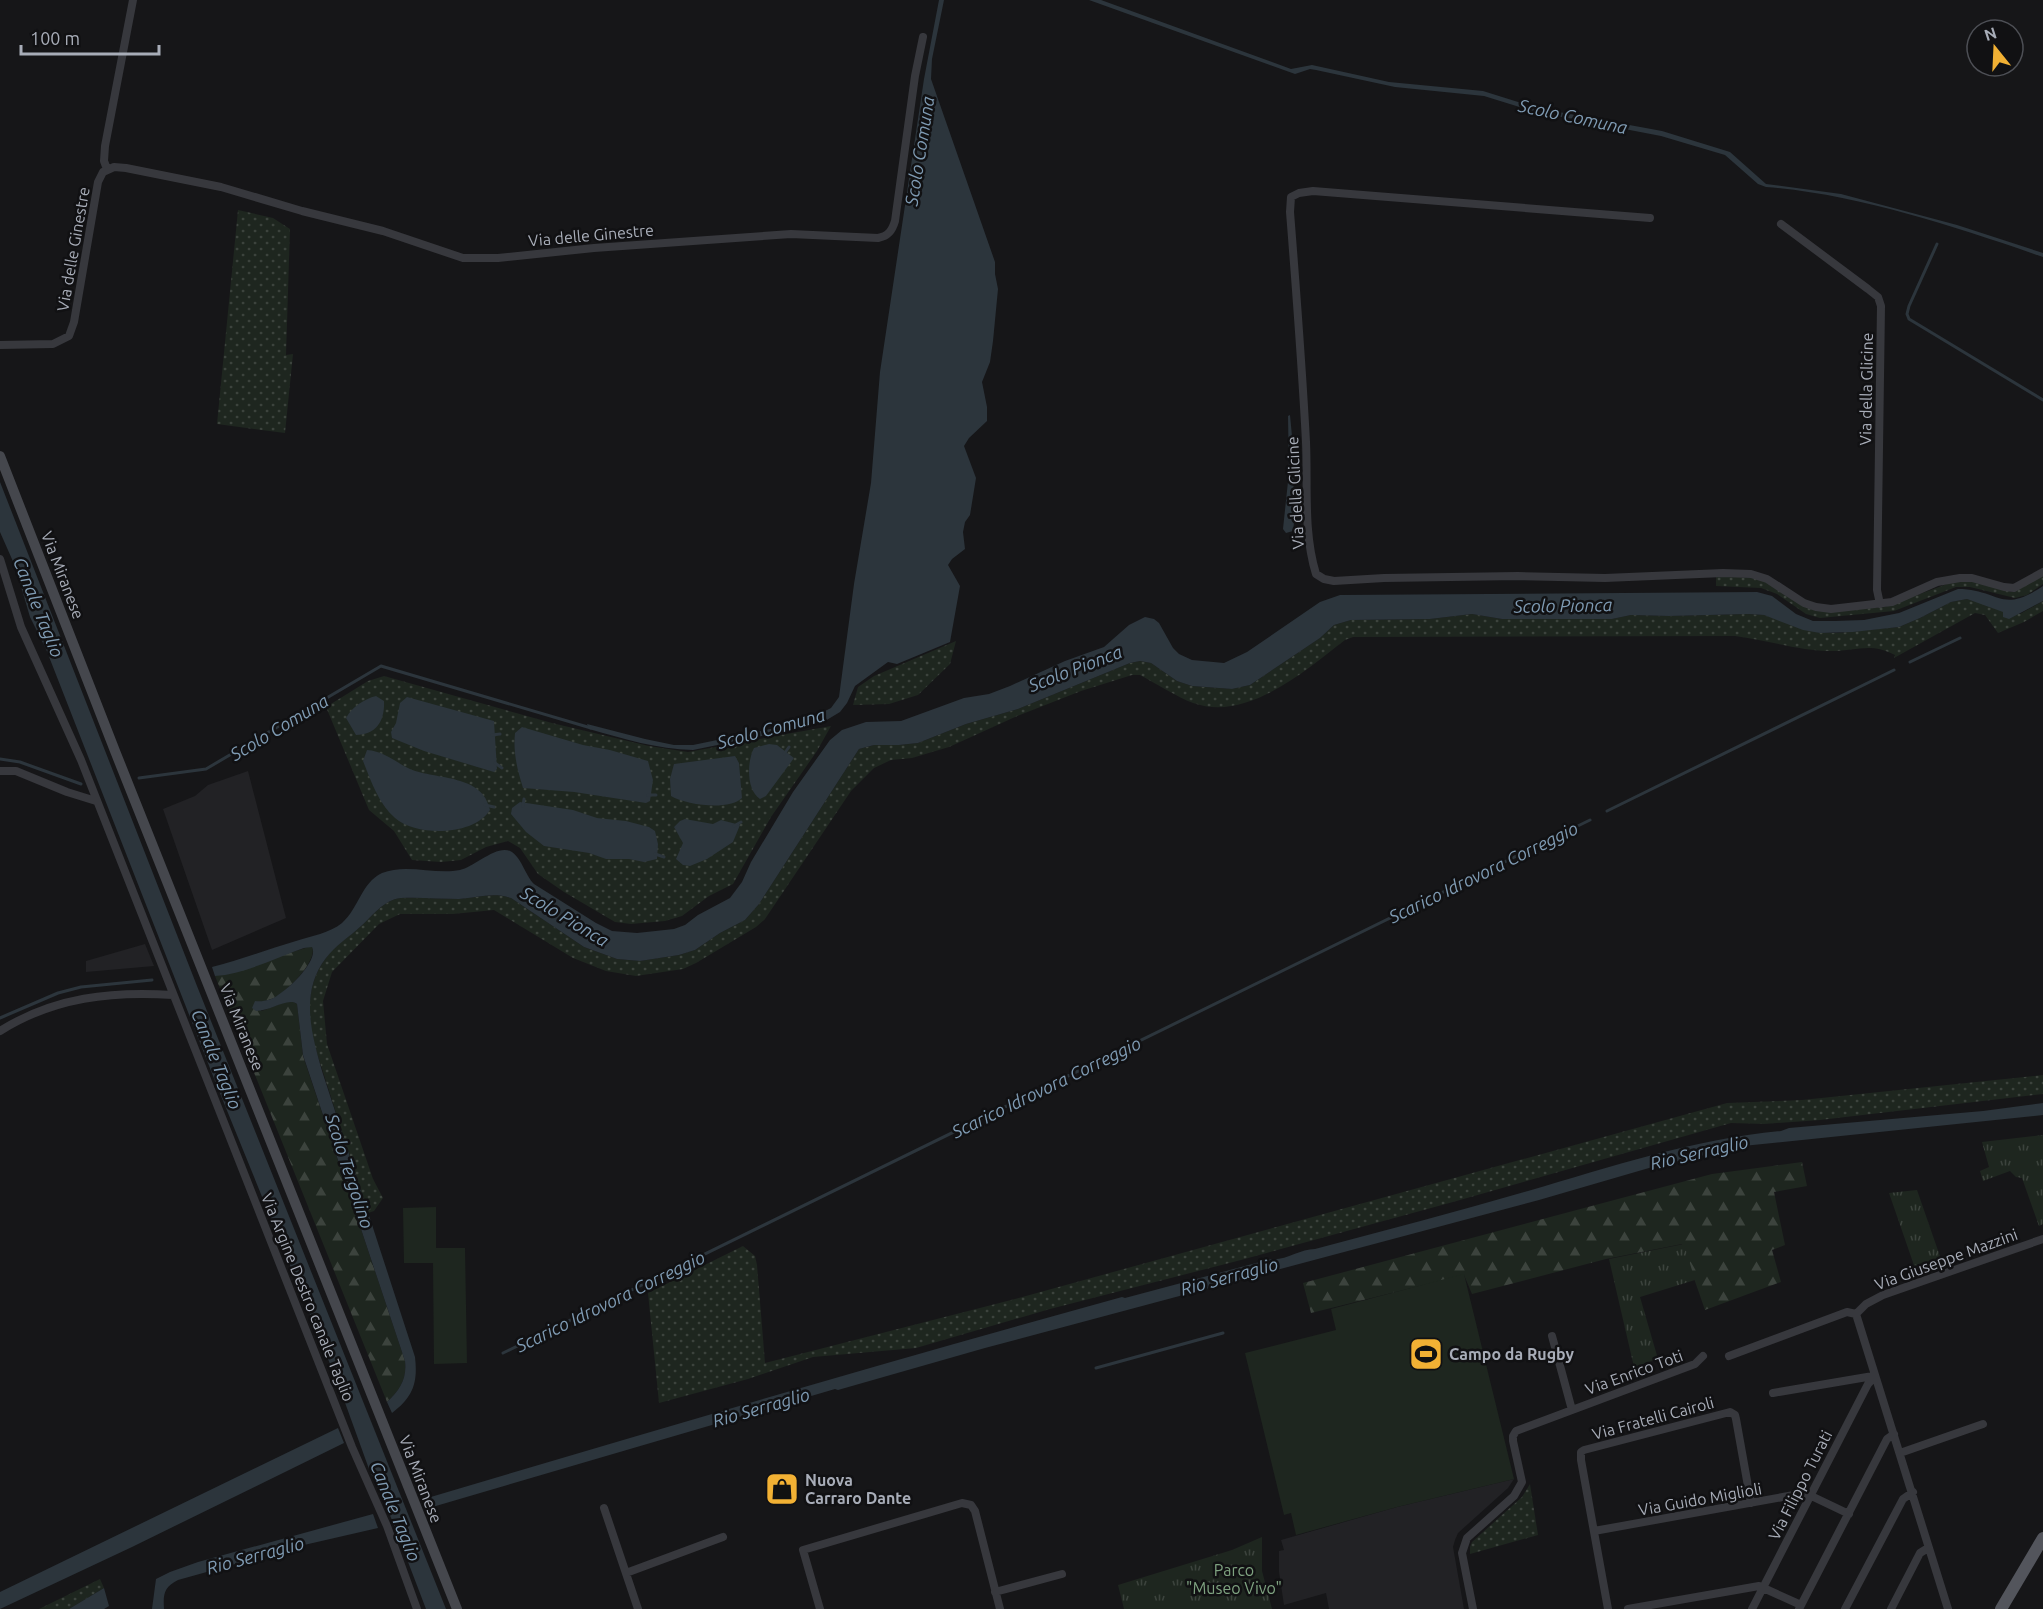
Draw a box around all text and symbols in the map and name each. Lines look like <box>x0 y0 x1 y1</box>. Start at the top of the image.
scale bar <box>21 18 159 56</box>
north arrow <box>1965 18 2025 78</box>
text: N <box>1982 23 1999 44</box>
text: 100 m <box>30 28 80 48</box>
water label: Scolo Comuna <box>900 94 938 208</box>
water label: Scolo Comuna <box>1516 94 1630 137</box>
street label: Via delle Ginestre <box>53 185 93 313</box>
street label: Via delle Ginestre <box>527 221 655 249</box>
street label: Via della Glicine <box>1856 332 1876 446</box>
street label: Via della Glicine <box>1283 436 1307 550</box>
street label: Via Miranese <box>38 529 88 621</box>
water label: Canale Taglio <box>10 554 68 660</box>
water label: Scolo Pionca <box>1512 594 1613 616</box>
water label: Scolo Pionca <box>1024 641 1125 695</box>
water label: Scolo Comuna <box>225 690 332 765</box>
water label: Scolo Comuna <box>714 704 827 752</box>
water label: Scarico Idrovora Correggio <box>1384 817 1581 927</box>
water label: Scolo Pionca <box>517 881 613 950</box>
street label: Via Miranese <box>216 981 268 1073</box>
water label: Canale Taglio <box>188 1006 246 1112</box>
water label: Scarico Idrovora Correggio <box>947 1032 1144 1142</box>
water label: Scolo Tergolino <box>322 1110 378 1231</box>
water label: Rio Serraglio <box>1648 1131 1750 1173</box>
street label: Via Argine Destro canale Taglio <box>258 1190 358 1404</box>
street label: Via Giuseppe Mazzini <box>1872 1225 2020 1293</box>
water label: Scarico Idrovora Correggio <box>511 1246 708 1356</box>
water label: Rio Serraglio <box>1178 1253 1280 1299</box>
sports icon: Campo da Rugby <box>1408 1336 1444 1372</box>
place label: Campo da Rugby <box>1449 1345 1574 1363</box>
street label: Via Enrico Toti <box>1583 1346 1685 1398</box>
water label: Rio Serraglio <box>710 1384 812 1430</box>
street label: Via Fratelli Cairoli <box>1590 1393 1716 1443</box>
street label: Via Filippo Turati <box>1765 1427 1835 1543</box>
street label: Via Miranese <box>396 1433 446 1525</box>
water label: Canale Taglio <box>367 1458 425 1564</box>
shop icon: Nuova Carraro Dante <box>764 1471 800 1507</box>
place label: Nuova Carraro Dante <box>805 1471 911 1507</box>
street label: Via Guido Miglioli <box>1637 1479 1763 1519</box>
water label: Rio Serraglio <box>204 1532 306 1578</box>
park label: Parco "Museo Vivo" <box>1186 1561 1282 1597</box>

